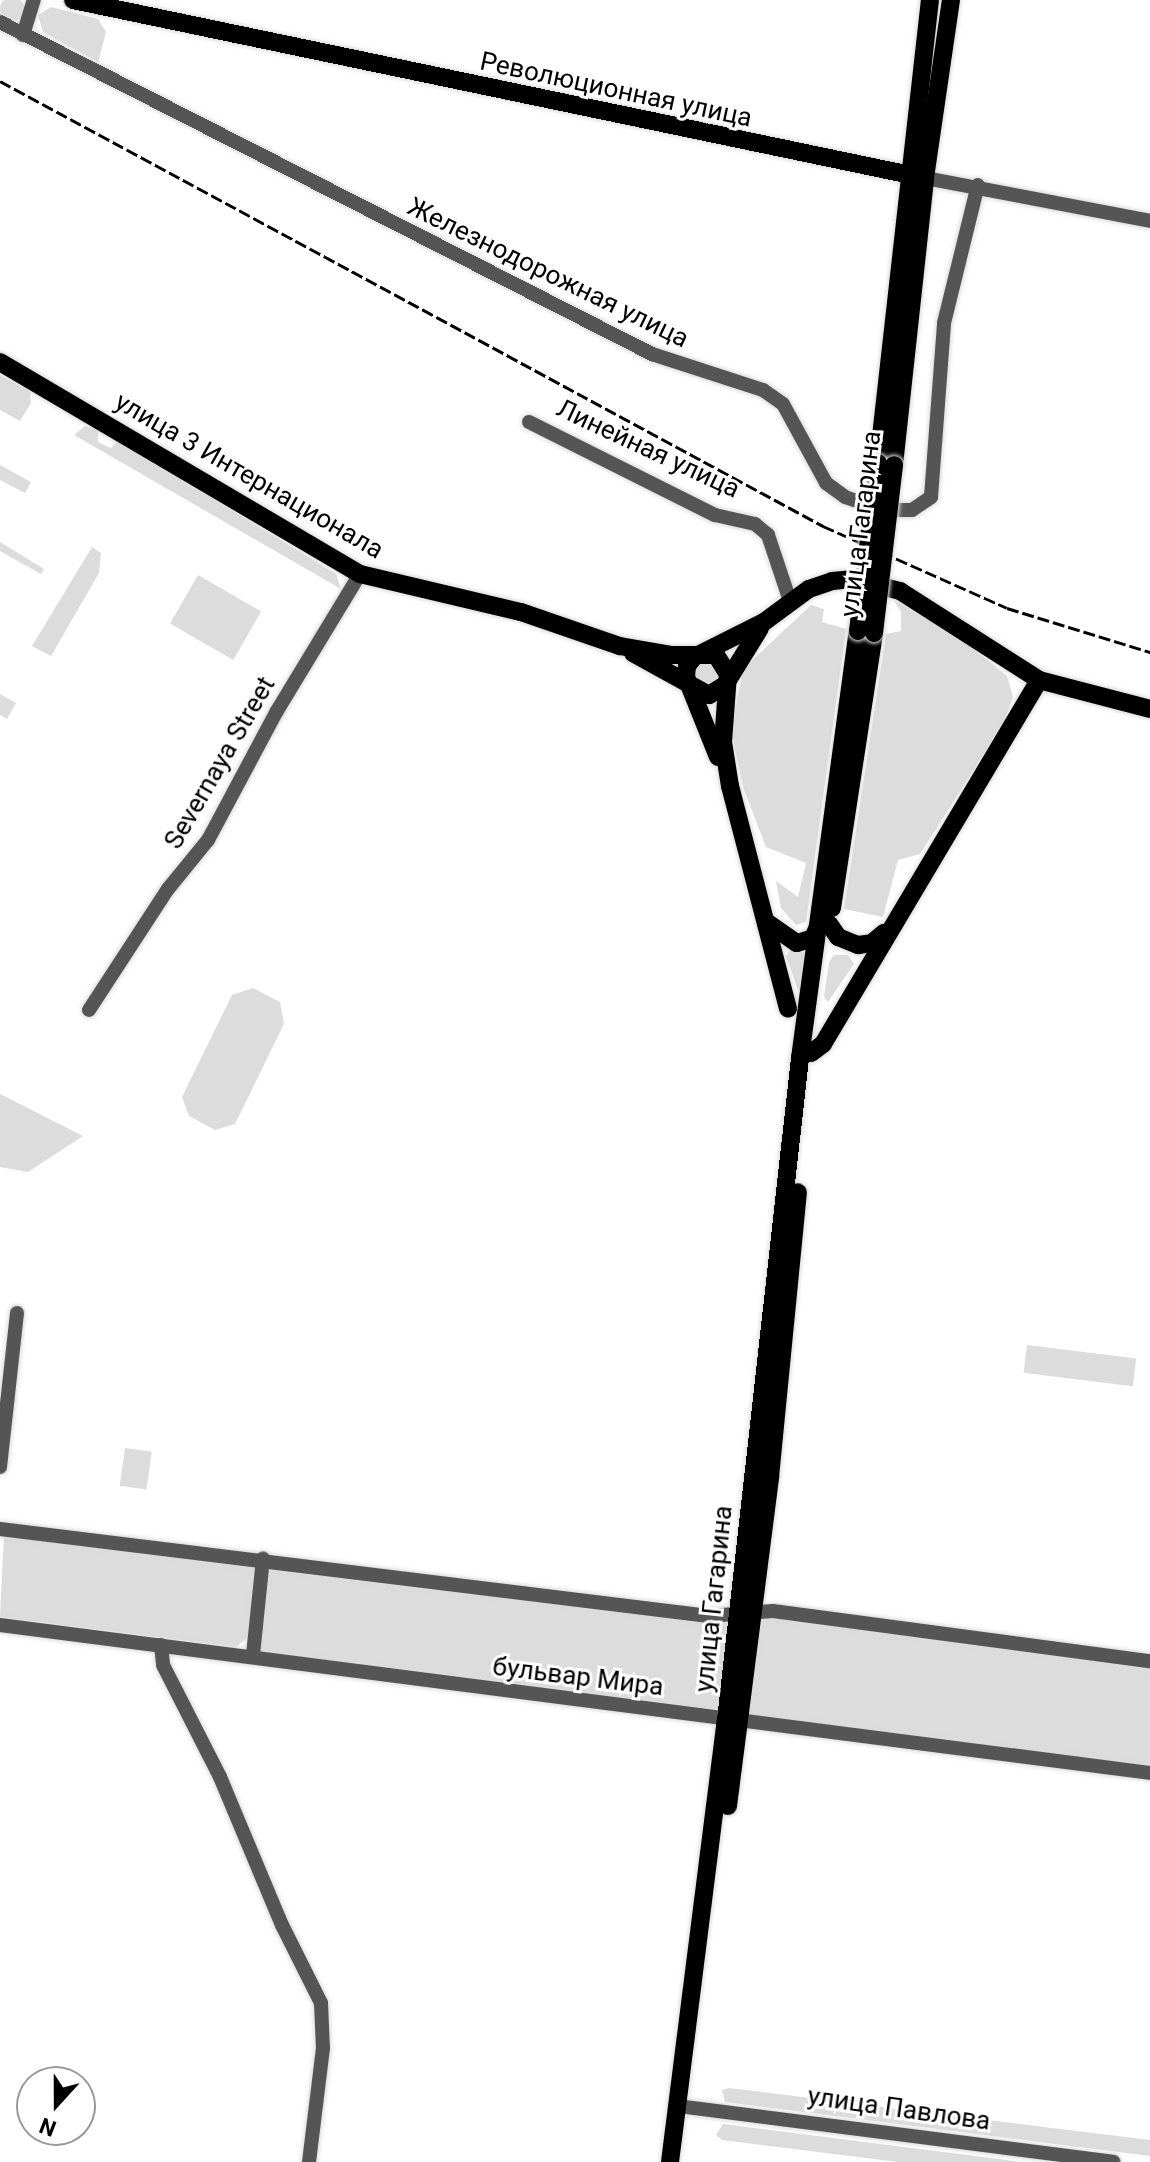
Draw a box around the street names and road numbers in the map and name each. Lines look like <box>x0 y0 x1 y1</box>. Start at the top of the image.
street label: Революционная улица <box>477 46 755 134</box>
street label: Железнодорожная улица <box>402 191 694 355</box>
street label: улица 3 Интернационала <box>109 386 389 566</box>
street label: Линейная улица <box>551 393 745 505</box>
street label: улица Гагарина <box>834 429 888 619</box>
street label: Severnaya Street <box>158 671 282 855</box>
street label: улица Гагарина <box>689 1504 739 1694</box>
street label: бульвар Мира <box>491 1651 665 1703</box>
street label: улица Павлова <box>806 2081 992 2137</box>

